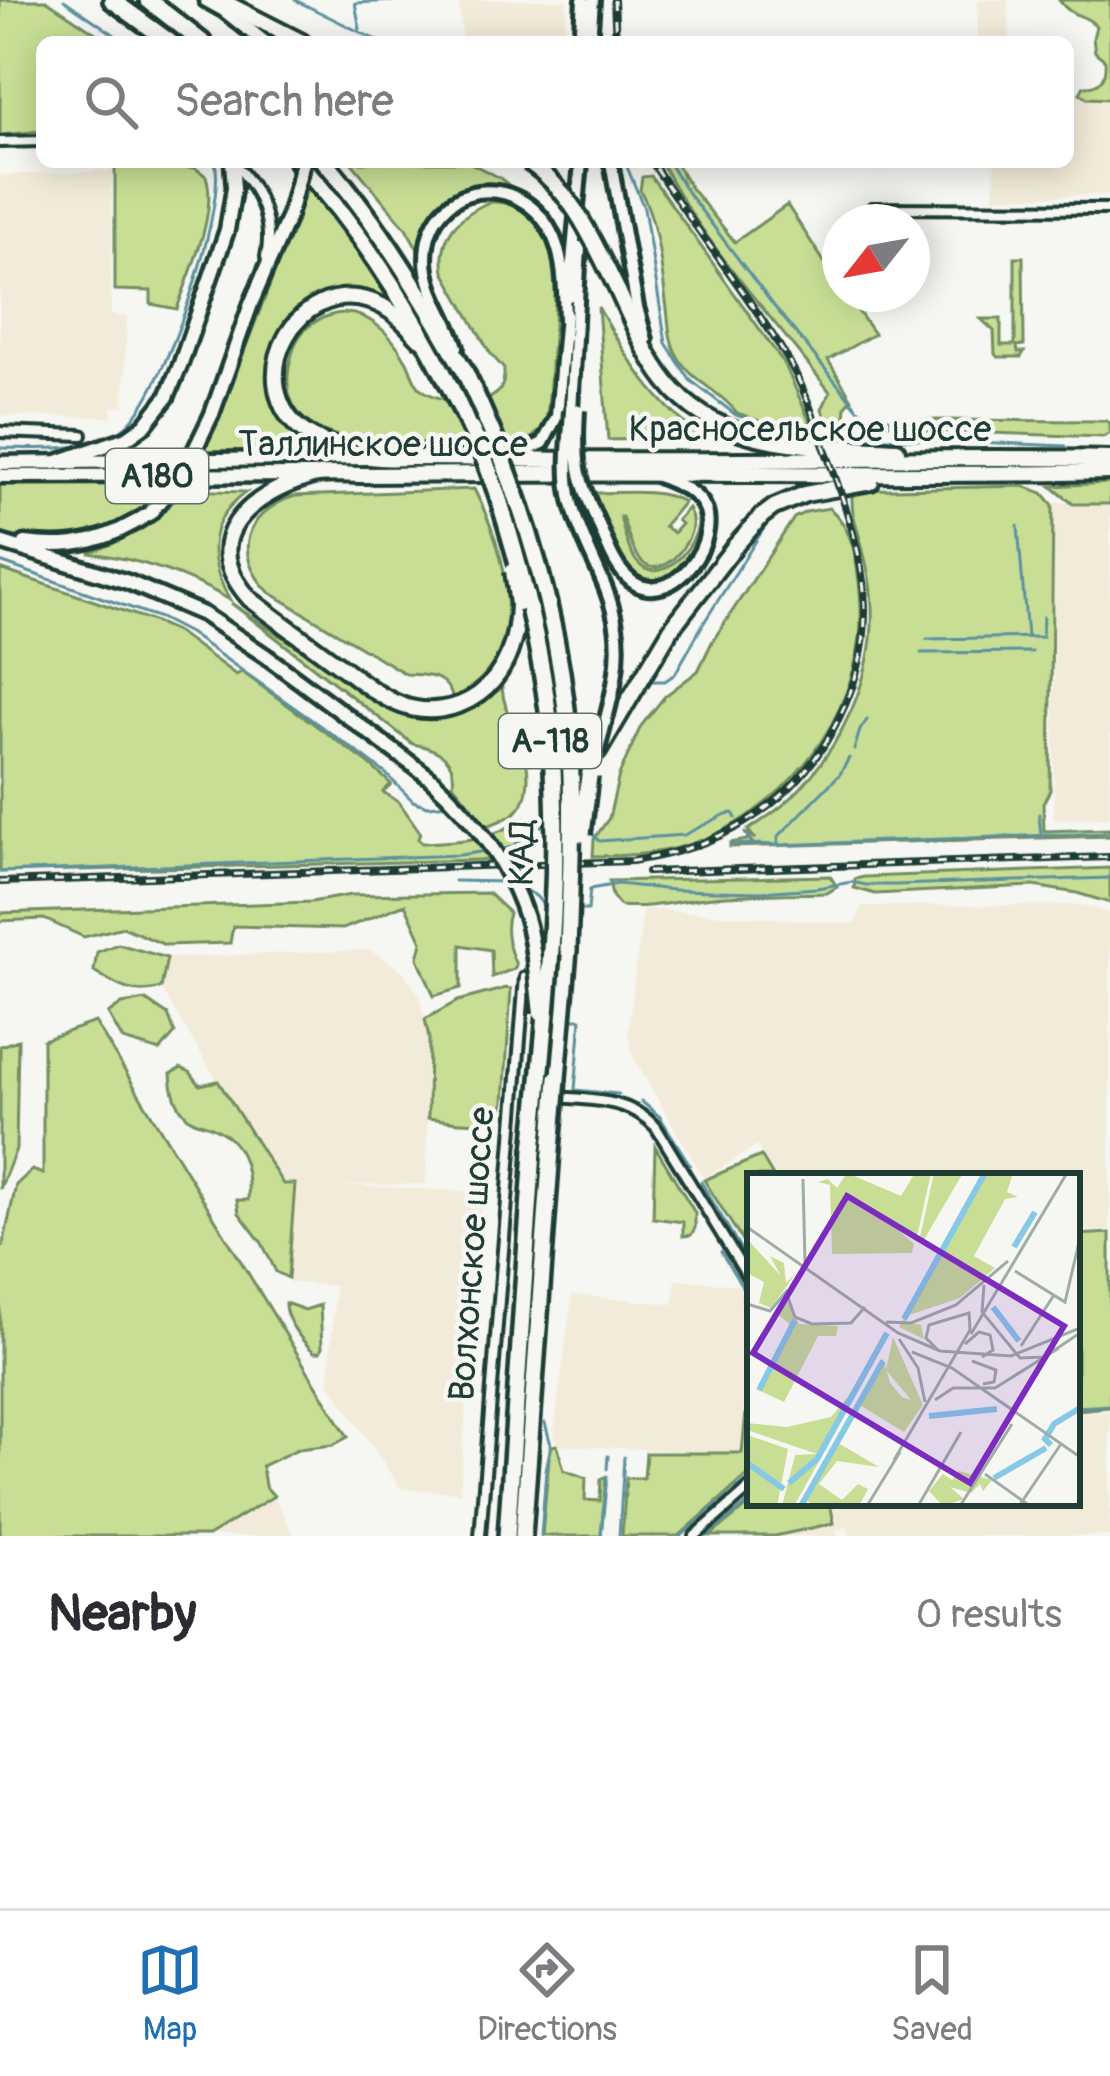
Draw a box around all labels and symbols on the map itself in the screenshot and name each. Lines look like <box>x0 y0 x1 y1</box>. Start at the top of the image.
north arrow <box>822 204 930 312</box>
street label: Красносельское шоссе <box>629 407 991 452</box>
street label: Таллинское шоссе <box>238 422 528 467</box>
road number: A180 <box>106 449 208 503</box>
road number: А-118 <box>499 714 601 768</box>
street label: КАД <box>499 819 545 886</box>
street label: Волхонское шоссе <box>439 1105 505 1403</box>
inset map <box>747 1173 1080 1506</box>

